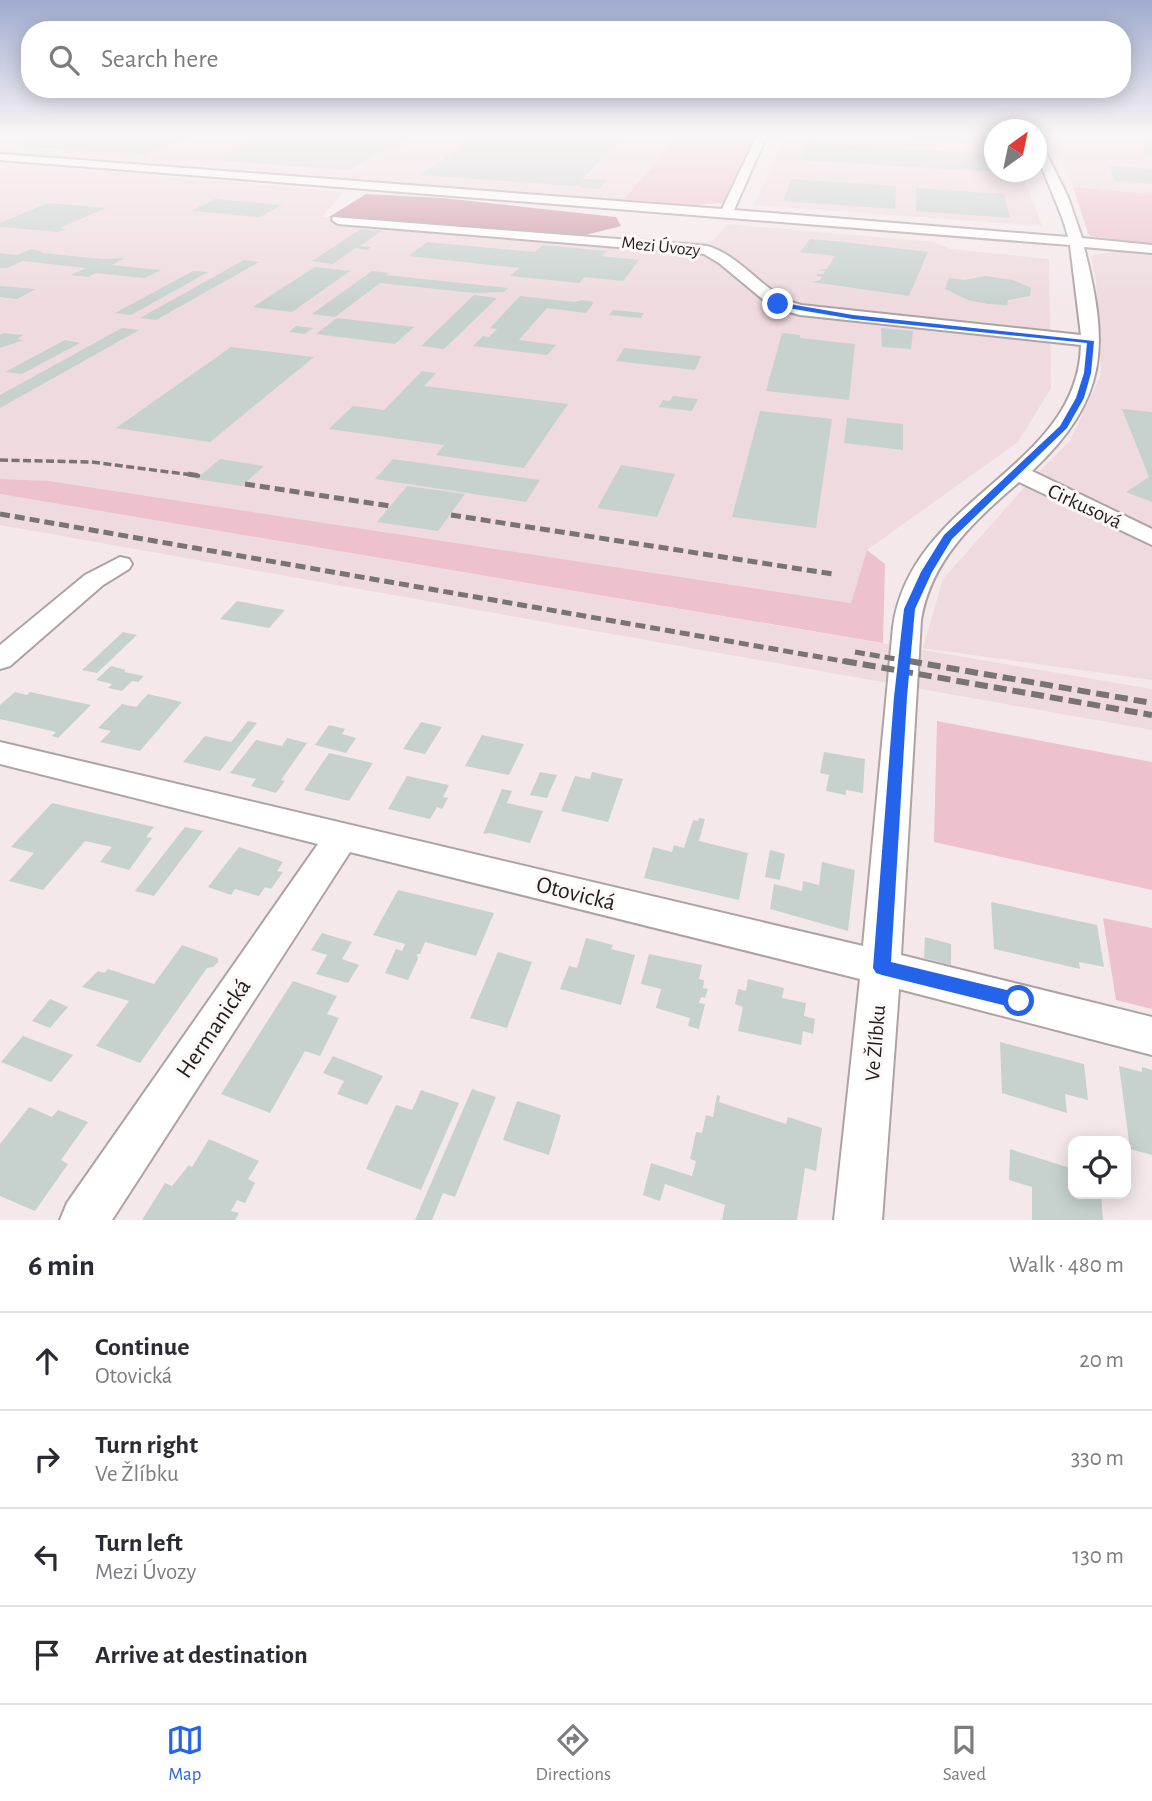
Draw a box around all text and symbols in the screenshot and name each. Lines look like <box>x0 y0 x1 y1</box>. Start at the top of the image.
search box <box>21 21 1131 98</box>
icon: search <box>45 41 83 79</box>
text: Search here <box>101 46 219 72</box>
north arrow <box>984 119 1047 182</box>
street label: Mezi Úvozy <box>621 231 702 260</box>
route end <box>762 288 793 319</box>
street label: Cirkusová <box>1044 480 1125 533</box>
street label: Otovická <box>534 873 618 915</box>
street label: Hermanická <box>172 975 256 1082</box>
route start <box>1003 985 1034 1016</box>
street label: Ve Žlíbku <box>860 1004 889 1082</box>
map controls <box>1068 1136 1131 1199</box>
button: locate <box>1068 1136 1131 1199</box>
text: 6 min <box>28 1251 95 1281</box>
text: Walk · 480 m <box>1009 1254 1124 1277</box>
text: Continue <box>95 1334 190 1360</box>
icon: ahead <box>28 1342 66 1380</box>
text: 20 m <box>1079 1349 1124 1372</box>
text: Otovická <box>95 1365 172 1388</box>
text: Turn right <box>95 1432 198 1458</box>
icon: right <box>28 1440 66 1478</box>
text: 330 m <box>1071 1447 1124 1470</box>
text: Ve Žlíbku <box>95 1463 179 1486</box>
text: Turn left <box>95 1530 183 1556</box>
icon: left <box>28 1538 66 1576</box>
text: 130 m <box>1072 1545 1124 1568</box>
text: Mezi Úvozy <box>95 1561 196 1584</box>
icon: arrive <box>28 1636 66 1674</box>
text: Arrive at destination <box>95 1642 308 1668</box>
tab: Map <box>166 1721 204 1786</box>
tab: Directions <box>535 1721 611 1786</box>
tab: Saved <box>943 1721 986 1786</box>

